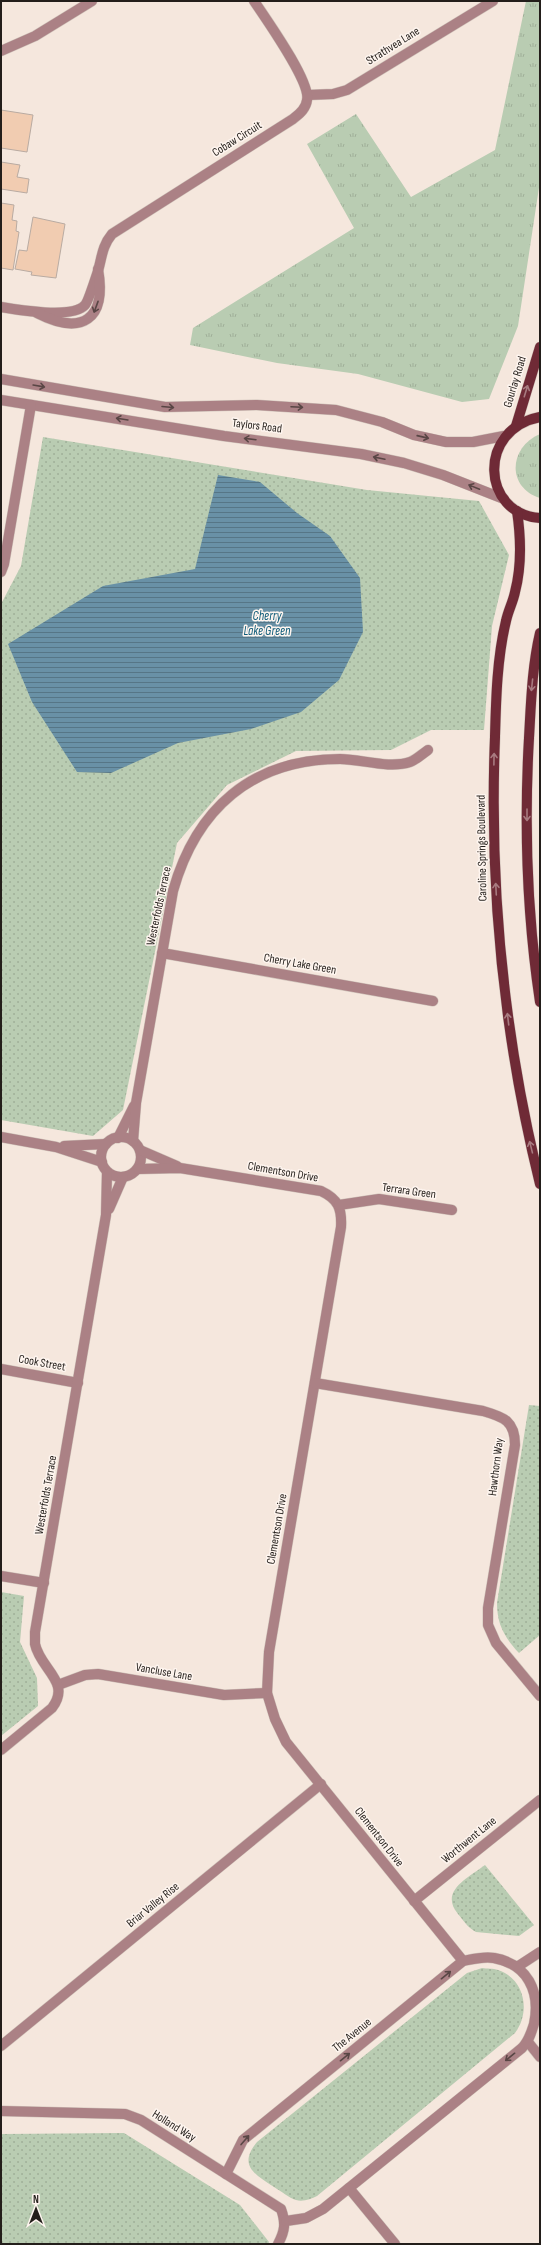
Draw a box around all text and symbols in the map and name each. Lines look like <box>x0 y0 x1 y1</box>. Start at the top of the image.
street label: Strathvea Lane <box>363 24 423 68</box>
street label: Cobaw Circuit <box>209 118 265 160</box>
one-way arrow <box>92 301 100 313</box>
street label: Gourlay Road <box>500 355 530 409</box>
one-way arrow <box>33 382 46 390</box>
one-way arrow <box>523 385 530 398</box>
one-way arrow <box>290 403 303 410</box>
one-way arrow <box>161 404 174 411</box>
one-way arrow <box>115 415 128 423</box>
street label: Taylors Road <box>231 416 283 436</box>
one-way arrow <box>416 434 429 441</box>
one-way arrow <box>244 435 257 443</box>
one-way arrow <box>372 453 385 461</box>
one-way arrow <box>468 482 480 490</box>
water label: Cherry Lake Green <box>243 608 291 639</box>
one-way arrow <box>529 678 536 691</box>
one-way arrow <box>490 753 498 766</box>
street label: Caroline Springs Boulevard <box>474 795 490 901</box>
one-way arrow <box>523 808 531 821</box>
street label: Westerfolds Terrace <box>143 865 175 947</box>
one-way arrow <box>492 883 499 896</box>
street label: Cherry Lake Green <box>262 950 338 978</box>
one-way arrow <box>504 1013 512 1026</box>
one-way arrow <box>526 1140 534 1153</box>
street label: Clementson Drive <box>246 1158 320 1186</box>
street label: Terrara Green <box>381 1180 437 1202</box>
street label: Cook Street <box>17 1351 67 1375</box>
street label: Hawthorn Way <box>485 1437 507 1497</box>
street label: Westerfolds Terrace <box>32 1454 60 1536</box>
street label: Clementson Drive <box>263 1492 291 1566</box>
street label: Vancluse Lane <box>135 1660 193 1684</box>
street label: Clementson Drive <box>351 1804 407 1870</box>
street label: Worthwent Lane <box>439 1813 500 1867</box>
street label: Briar Valley Rise <box>124 1879 182 1931</box>
one-way arrow <box>440 1971 451 1980</box>
street label: The Avenue <box>329 2015 375 2055</box>
one-way arrow <box>339 2053 350 2062</box>
one-way arrow <box>505 2053 516 2061</box>
street label: Holland Way <box>149 2107 199 2145</box>
one-way arrow <box>240 2135 249 2145</box>
north arrow <box>16 2189 56 2229</box>
text: N <box>33 2193 39 2206</box>

